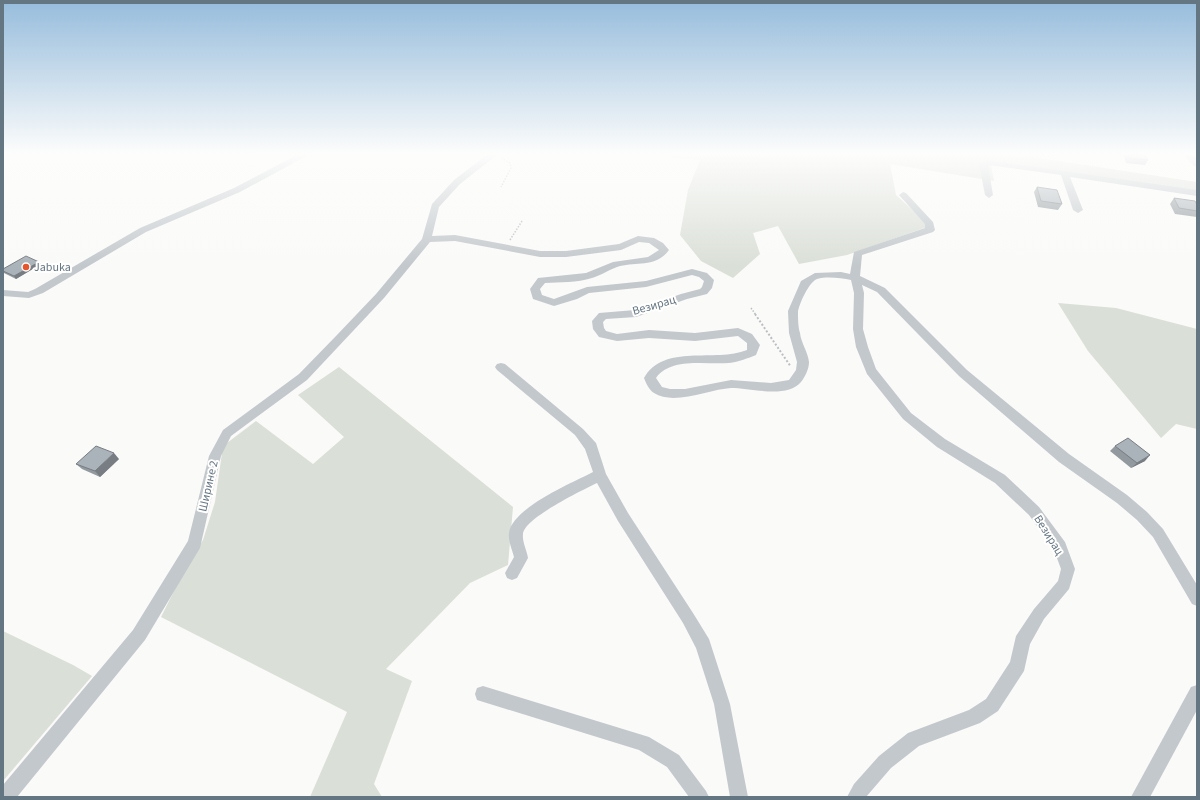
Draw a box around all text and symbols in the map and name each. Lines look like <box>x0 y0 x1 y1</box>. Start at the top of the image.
place label: Jabuka <box>34 259 71 276</box>
marker: Jabuka <box>21 262 31 272</box>
street label: Везирац <box>630 291 678 320</box>
street label: Ширине 2 <box>194 459 223 513</box>
street label: Везирац <box>1030 512 1068 559</box>

